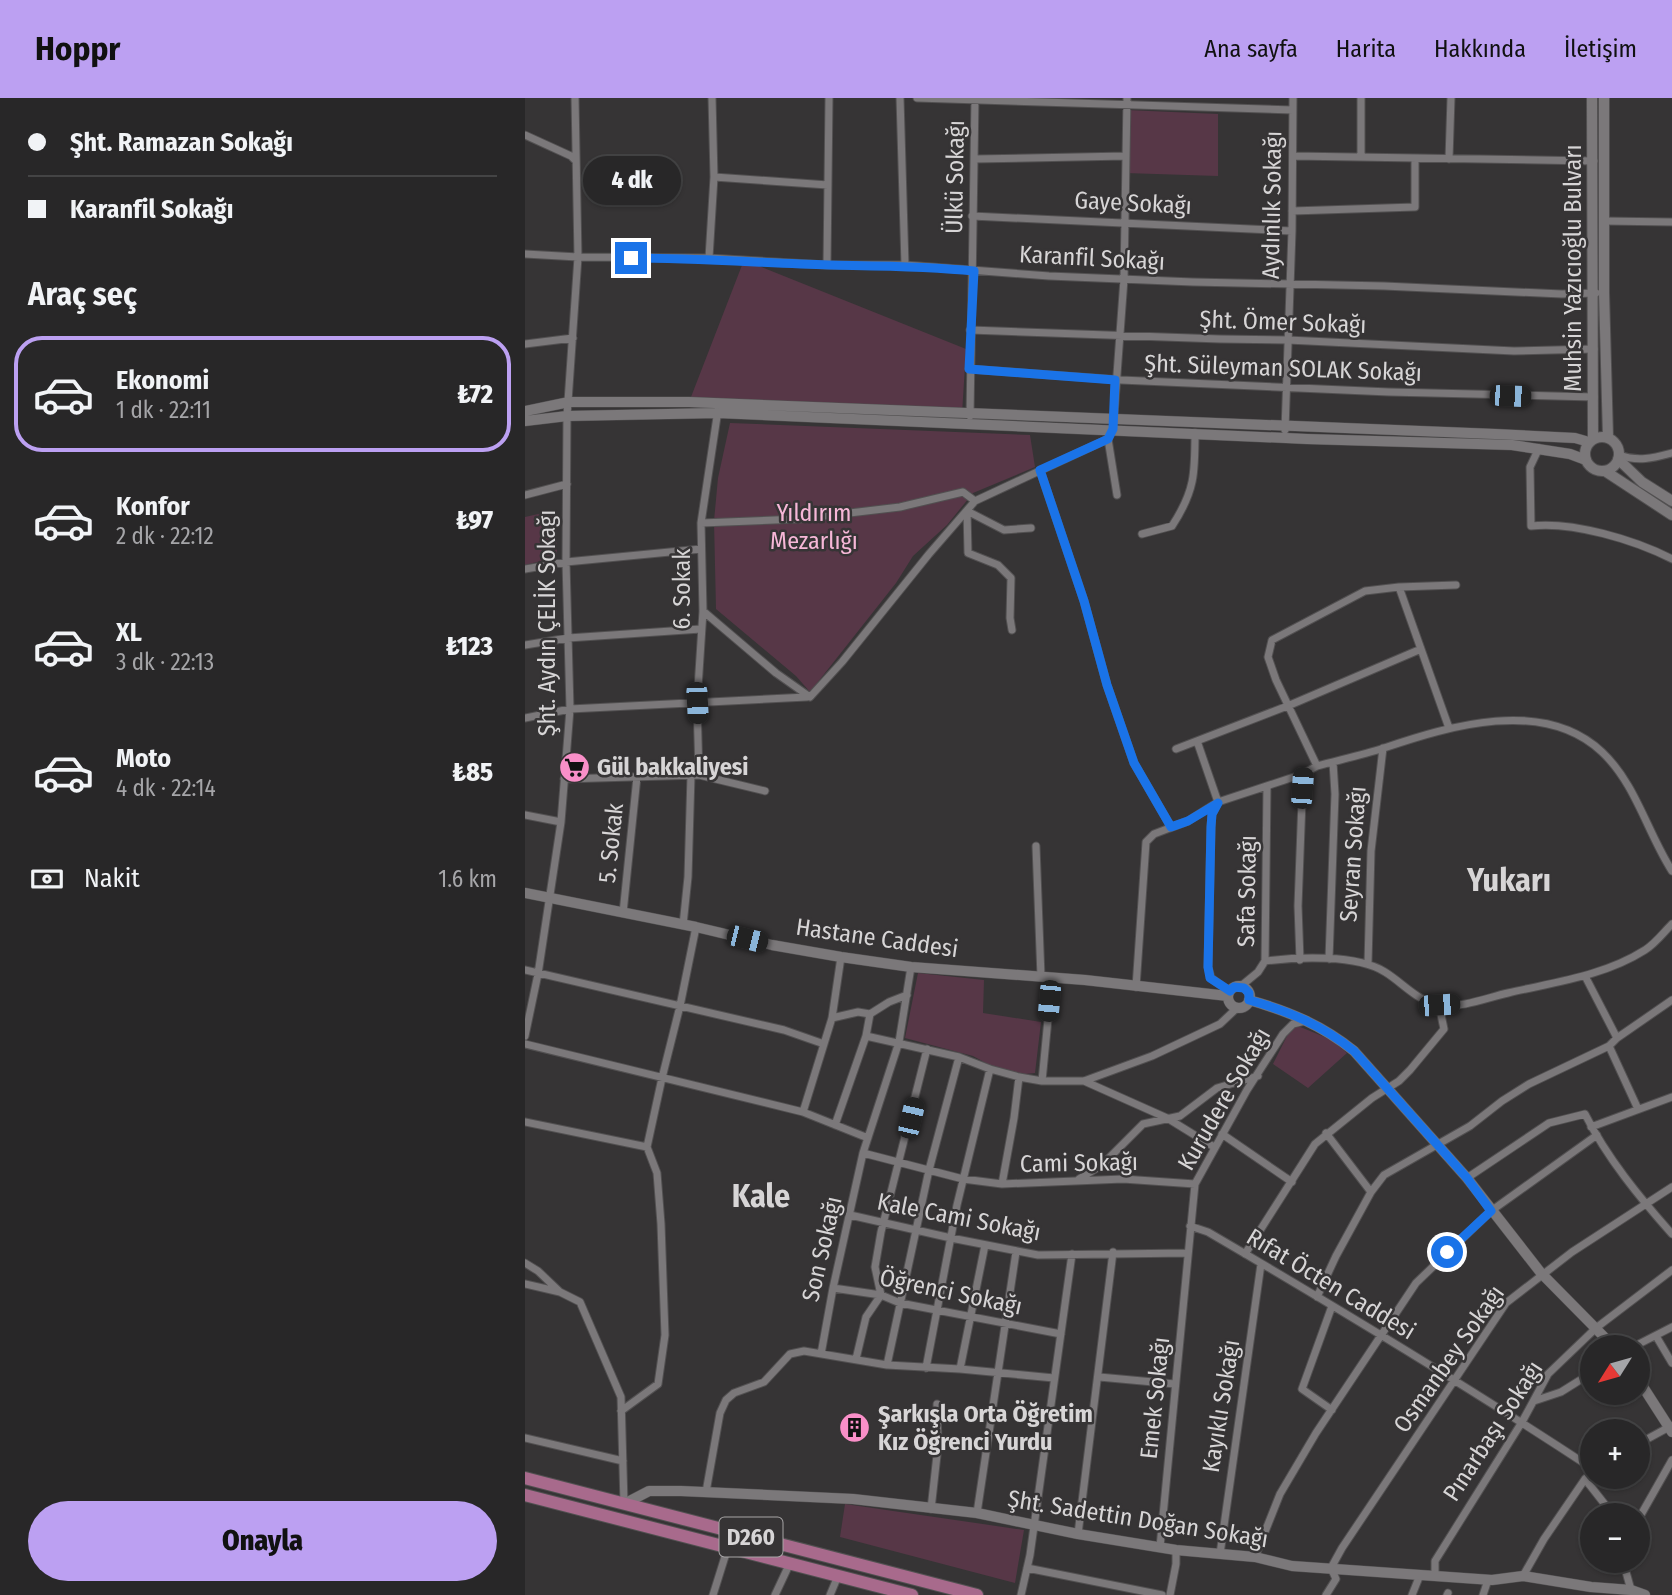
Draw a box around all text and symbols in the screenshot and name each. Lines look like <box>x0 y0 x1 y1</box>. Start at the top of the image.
text: Hoppr <box>35 29 120 69</box>
text: Ana sayfa <box>1204 35 1298 63</box>
text: Harita <box>1336 35 1396 63</box>
text: Hakkında <box>1434 35 1526 63</box>
text: İletişim <box>1564 35 1637 63</box>
street label: Ülkü Sokağı <box>940 120 970 234</box>
text: Şht. Ramazan Sokağı <box>70 127 293 158</box>
street label: Aydınlık Sokağı <box>1257 131 1287 279</box>
street label: Muhsin Yazıcıoğlu Bulvarı <box>1559 144 1587 392</box>
callout: 4 dk <box>582 156 680 206</box>
text: 4 dk <box>611 166 653 194</box>
street label: Gaye Sokağı <box>1074 186 1192 220</box>
text: Karanfil Sokağı <box>70 194 233 225</box>
street label: Karanfil Sokağı <box>1018 240 1166 276</box>
route end <box>615 242 647 274</box>
text: Araç seç <box>28 275 137 313</box>
street label: Şht. Ömer Sokağı <box>1199 305 1367 339</box>
street label: Şht. Süleyman SOLAK Sokağı <box>1144 349 1422 387</box>
icon: car <box>32 363 95 426</box>
text: Ekonomi <box>116 365 209 396</box>
text: ₺72 <box>457 379 493 410</box>
car <box>1489 385 1532 407</box>
text: 1 dk · 22:11 <box>116 396 211 424</box>
icon: car <box>32 489 95 552</box>
text: Konfor <box>116 491 190 522</box>
park label: Yıldırım Mezarlığı <box>770 499 858 555</box>
text: ₺97 <box>456 505 493 536</box>
street label: Şht. Aydın ÇELİK Sokağı <box>533 510 561 736</box>
text: 2 dk · 22:12 <box>116 522 214 550</box>
street label: 6. Sokak <box>668 548 696 629</box>
icon: car <box>32 615 95 678</box>
text: XL <box>116 617 142 648</box>
text: ₺123 <box>445 631 493 662</box>
text: 3 dk · 22:13 <box>116 648 214 676</box>
car <box>686 681 709 725</box>
icon: car <box>32 741 95 804</box>
text: Moto <box>116 743 171 774</box>
supermarket icon: Gül bakkaliyesi <box>557 750 591 784</box>
place label: Gül bakkaliyesi <box>597 753 749 781</box>
text: ₺85 <box>452 757 493 788</box>
car <box>1291 766 1314 810</box>
text: 4 dk · 22:14 <box>116 774 216 802</box>
street label: Seyran Sokağı <box>1334 785 1372 923</box>
street label: 5. Sokak <box>593 801 629 884</box>
street label: Safa Sokağı <box>1232 835 1262 947</box>
icon: cash <box>28 860 66 898</box>
district label: Yukarı <box>1466 861 1551 899</box>
text: Nakit <box>84 863 140 894</box>
text: 1.6 km <box>438 865 497 893</box>
street label: Hastane Caddesi <box>794 913 960 963</box>
car <box>725 924 770 954</box>
car <box>1037 979 1062 1023</box>
car <box>1418 993 1461 1017</box>
street label: Kurudere Sokağı <box>1172 1023 1276 1175</box>
car <box>897 1095 926 1141</box>
street label: Cami Sokağı <box>1020 1148 1138 1178</box>
district label: Kale <box>732 1177 790 1215</box>
street label: Kale Cami Sokağı <box>875 1187 1043 1247</box>
street label: Son Sokağı <box>796 1194 848 1304</box>
street label: Rıfat Öcten Caddesi <box>1242 1223 1420 1345</box>
route start <box>1431 1236 1463 1268</box>
street label: Öğrenci Sokağı <box>877 1263 1025 1321</box>
street label: Osmanbey Sokağı <box>1388 1280 1510 1438</box>
north arrow <box>1580 1335 1650 1405</box>
map controls <box>1580 1335 1650 1573</box>
street label: Emek Sokağı <box>1135 1336 1175 1460</box>
street label: Kayıklı Sokağı <box>1197 1338 1245 1474</box>
street label: Pınarbaşı Sokağı <box>1437 1356 1549 1506</box>
place label: Şarkışla Orta Öğretim Kız Öğrenci Yurdu <box>878 1400 1093 1456</box>
building icon: Şarkışla Orta Öğretim Kız Öğrenci Yurdu <box>838 1411 872 1445</box>
button: + <box>1580 1419 1650 1489</box>
street label: Şht. Sadettin Doğan Sokağı <box>1006 1485 1270 1553</box>
button: Onayla <box>28 1501 497 1581</box>
button: − <box>1580 1503 1650 1573</box>
road number: D260 <box>719 1518 783 1556</box>

